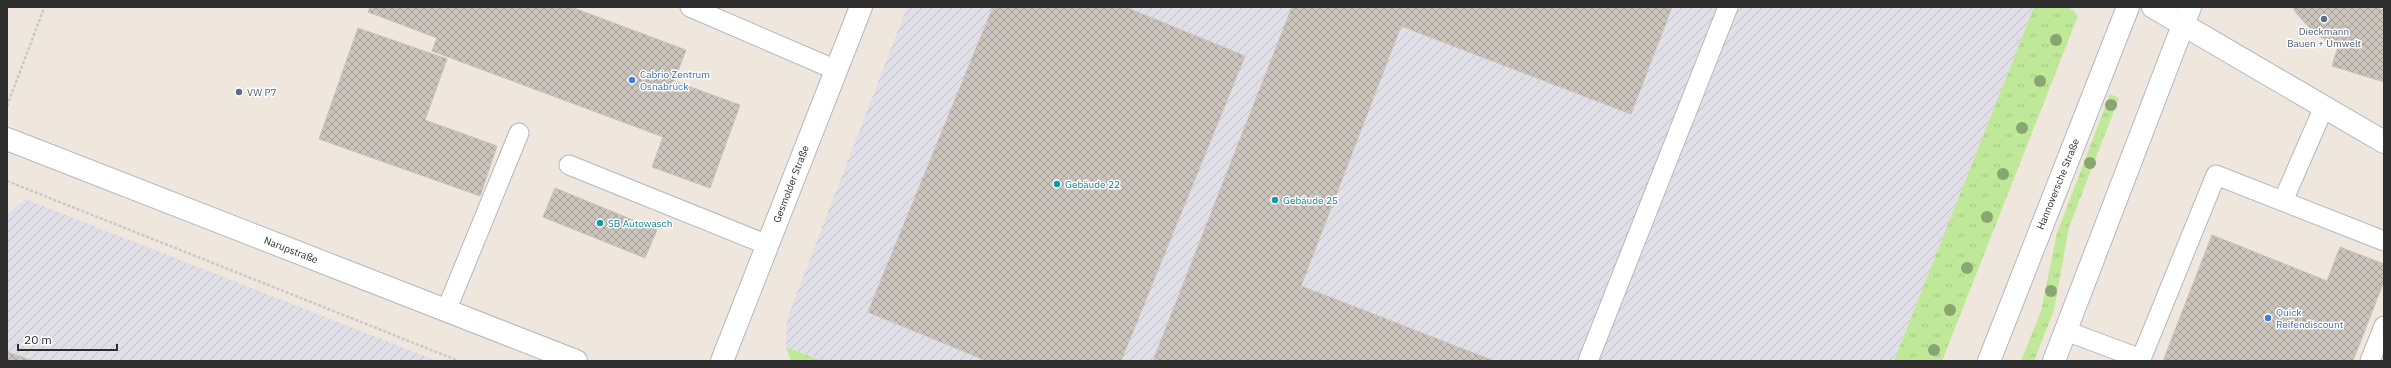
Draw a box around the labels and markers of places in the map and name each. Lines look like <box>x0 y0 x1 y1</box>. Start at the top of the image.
marker: Dieckmann Bauen + Umwelt <box>2319 14 2329 24</box>
place label: Dieckmann Bauen + Umwelt <box>2287 25 2362 50</box>
place label: Cabrio Zentrum Osnabrück <box>640 68 710 93</box>
marker: Cabrio Zentrum Osnabrück <box>627 75 637 85</box>
place label: VW P7 <box>247 86 276 99</box>
marker: VW P7 <box>234 87 244 97</box>
place label: Gebäude 22 <box>1065 178 1120 191</box>
marker: Gebäude 22 <box>1052 179 1062 189</box>
place label: Gebäude 25 <box>1283 194 1338 207</box>
marker: Gebäude 25 <box>1270 195 1280 205</box>
place label: SB Autowasch <box>608 217 672 230</box>
marker: SB Autowasch <box>595 218 605 228</box>
place label: Quick Reifendiscount <box>2276 306 2344 331</box>
marker: Quick Reifendiscount <box>2263 313 2273 323</box>

